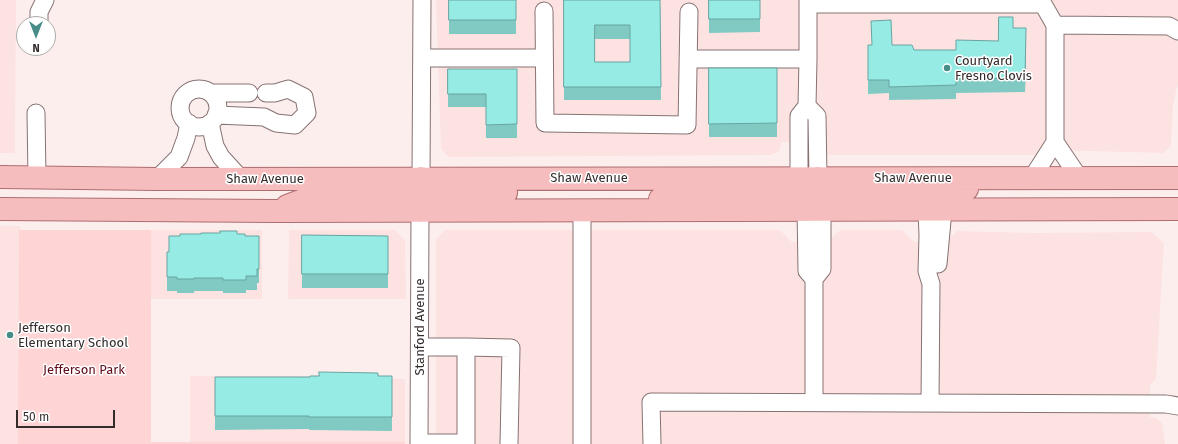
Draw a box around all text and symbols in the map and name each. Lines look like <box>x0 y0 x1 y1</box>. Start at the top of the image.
north arrow <box>16 16 56 56</box>
text: N <box>32 41 40 54</box>
place label: Courtyard Fresno Clovis <box>955 53 1032 84</box>
marker: Courtyard Fresno Clovis <box>942 63 952 73</box>
street label: Shaw Avenue <box>550 170 628 186</box>
street label: Shaw Avenue <box>874 170 952 186</box>
street label: Shaw Avenue <box>226 171 304 187</box>
street label: Stanford Avenue <box>412 278 428 376</box>
place label: Jefferson Elementary School <box>18 320 128 351</box>
marker: Jefferson Elementary School <box>5 330 15 340</box>
park label: Jefferson Park <box>43 362 125 378</box>
scale bar <box>18 402 117 428</box>
text: 50 m <box>23 410 49 424</box>

